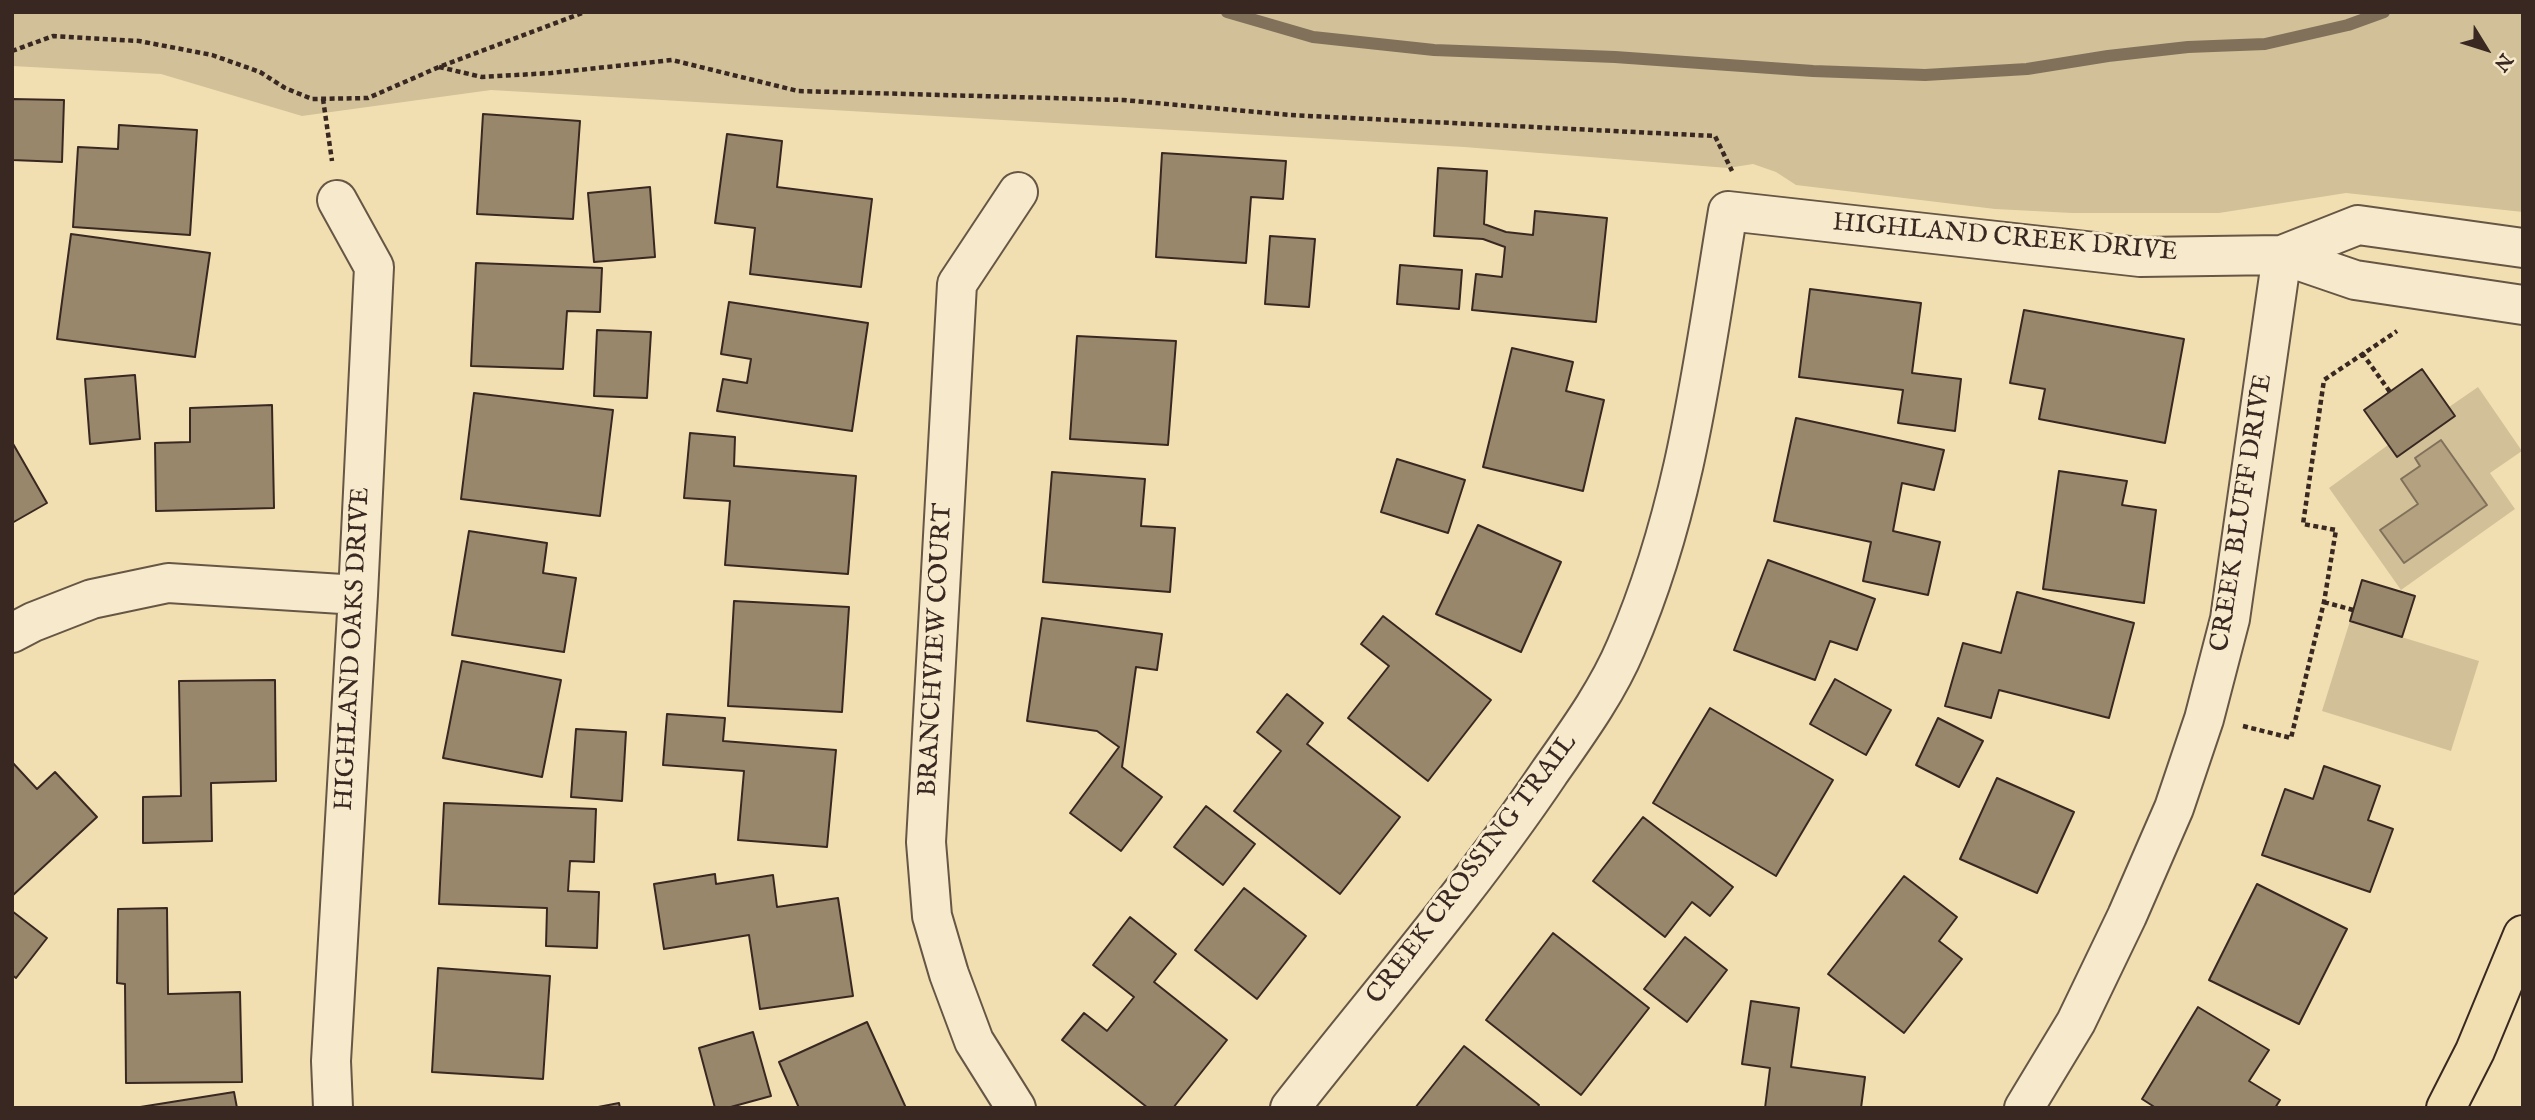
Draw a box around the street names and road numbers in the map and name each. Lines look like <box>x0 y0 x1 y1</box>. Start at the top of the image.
street label: HIGHLAND CREEK DRIVE <box>1831 208 2179 270</box>
street label: CREEK BLUFF DRIVE <box>2206 372 2280 654</box>
street label: HIGHLAND OAKS DRIVE <box>330 486 378 812</box>
street label: BRANCHVIEW COURT <box>914 502 960 798</box>
street label: CREEK CROSSING TRAIL <box>1361 729 1585 1011</box>

